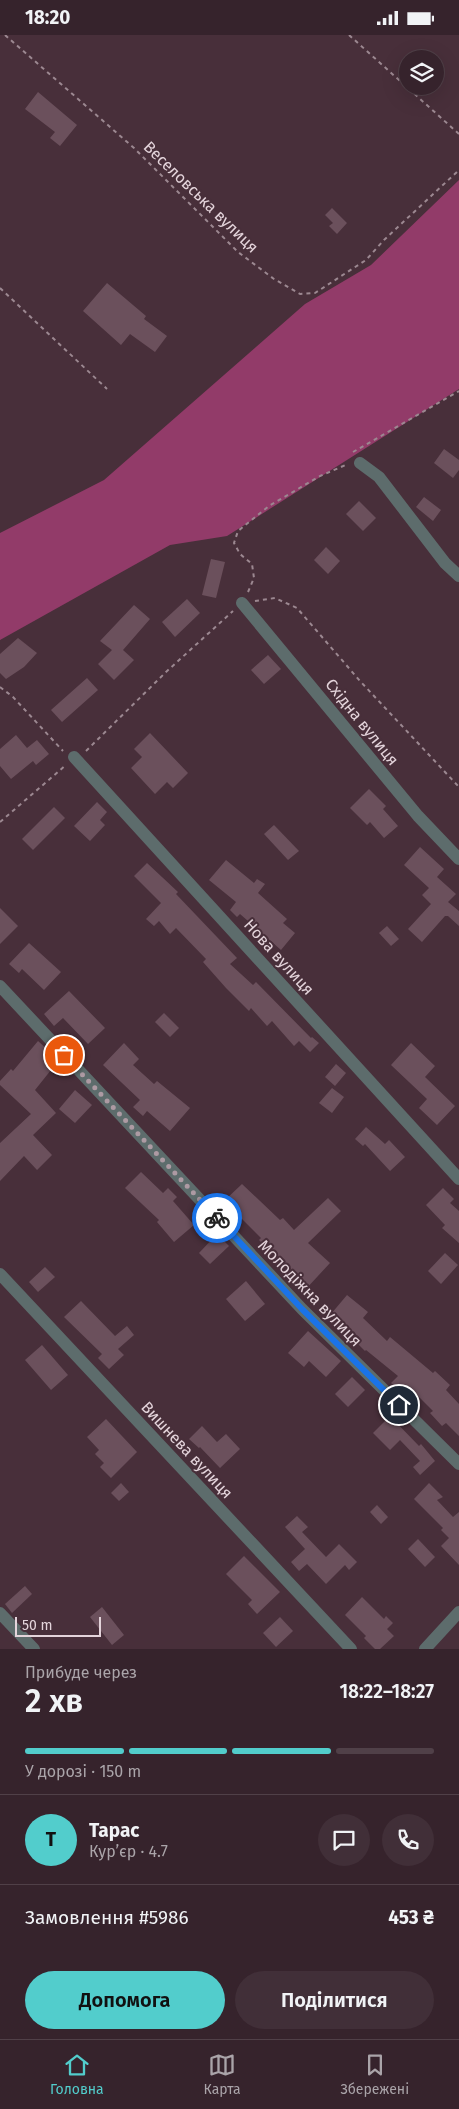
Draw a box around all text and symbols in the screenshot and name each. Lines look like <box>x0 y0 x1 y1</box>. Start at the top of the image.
text: 18:20 <box>25 6 70 29</box>
map controls <box>399 50 444 95</box>
button: layers <box>399 50 444 95</box>
street label: Веселовська вулиця <box>140 137 262 257</box>
street label: Східна вулиця <box>321 675 403 769</box>
street label: Нова вулиця <box>240 915 318 999</box>
pin <box>43 1034 85 1076</box>
icon: bag <box>50 1041 78 1069</box>
courier <box>192 1193 242 1243</box>
icon: bike <box>203 1204 231 1232</box>
street label: Молодіжна вулиця <box>254 1236 366 1350</box>
pin <box>378 1384 420 1426</box>
icon: home <box>385 1391 413 1419</box>
street label: Вишнева вулиця <box>137 1398 237 1502</box>
scale bar <box>15 1614 101 1637</box>
text: 50 m <box>22 1617 53 1634</box>
text: Прибуде через <box>25 1663 137 1682</box>
text: 18:22–18:27 <box>339 1680 434 1703</box>
text: 2 хв <box>25 1682 83 1720</box>
text: У дорозі · 150 m <box>25 1762 141 1781</box>
button: chat <box>318 1814 370 1866</box>
button: phone <box>382 1814 434 1866</box>
text: Тарас <box>89 1819 139 1842</box>
text: Т <box>46 1828 56 1851</box>
text: Кур’єр · 4.7 <box>89 1842 168 1861</box>
text: Замовлення #5986 <box>25 1906 189 1929</box>
text: 453 ₴ <box>388 1906 434 1929</box>
button: Допомога <box>25 1971 225 2029</box>
button: Поділитися <box>235 1971 434 2029</box>
tab: Головна <box>50 2051 104 2098</box>
tab: Карта <box>204 2051 241 2098</box>
tab: Збережені <box>340 2051 409 2098</box>

